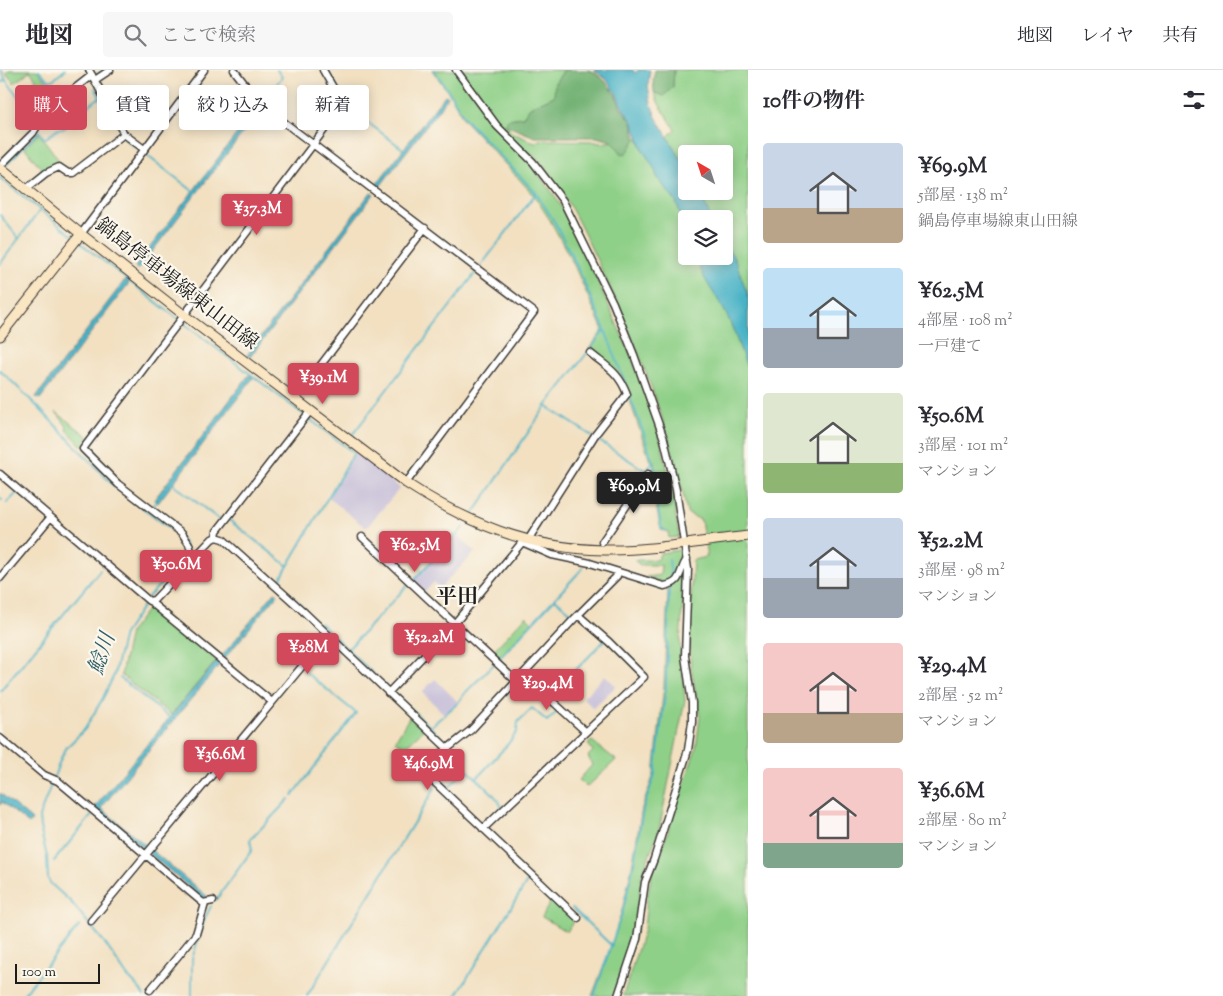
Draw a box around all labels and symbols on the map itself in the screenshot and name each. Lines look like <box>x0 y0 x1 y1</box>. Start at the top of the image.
north arrow <box>678 145 732 200</box>
pin: ¥37.3M <box>216 194 298 236</box>
street label: 鍋島停車場線東山田線 <box>88 212 264 358</box>
pin: ¥39.1M <box>282 362 364 405</box>
pin: ¥69.9M <box>593 472 675 514</box>
pin: ¥62.5M <box>374 530 456 573</box>
pin: ¥50.6M <box>135 550 217 592</box>
district label: 平田 <box>436 583 478 613</box>
pin: ¥52.2M <box>388 622 470 665</box>
water label: 鯰川 <box>82 627 125 679</box>
pin: ¥28M <box>278 632 338 675</box>
pin: ¥29.4M <box>506 668 588 711</box>
pin: ¥36.6M <box>179 740 261 782</box>
pin: ¥46.9M <box>387 748 469 791</box>
scale bar <box>15 961 100 984</box>

